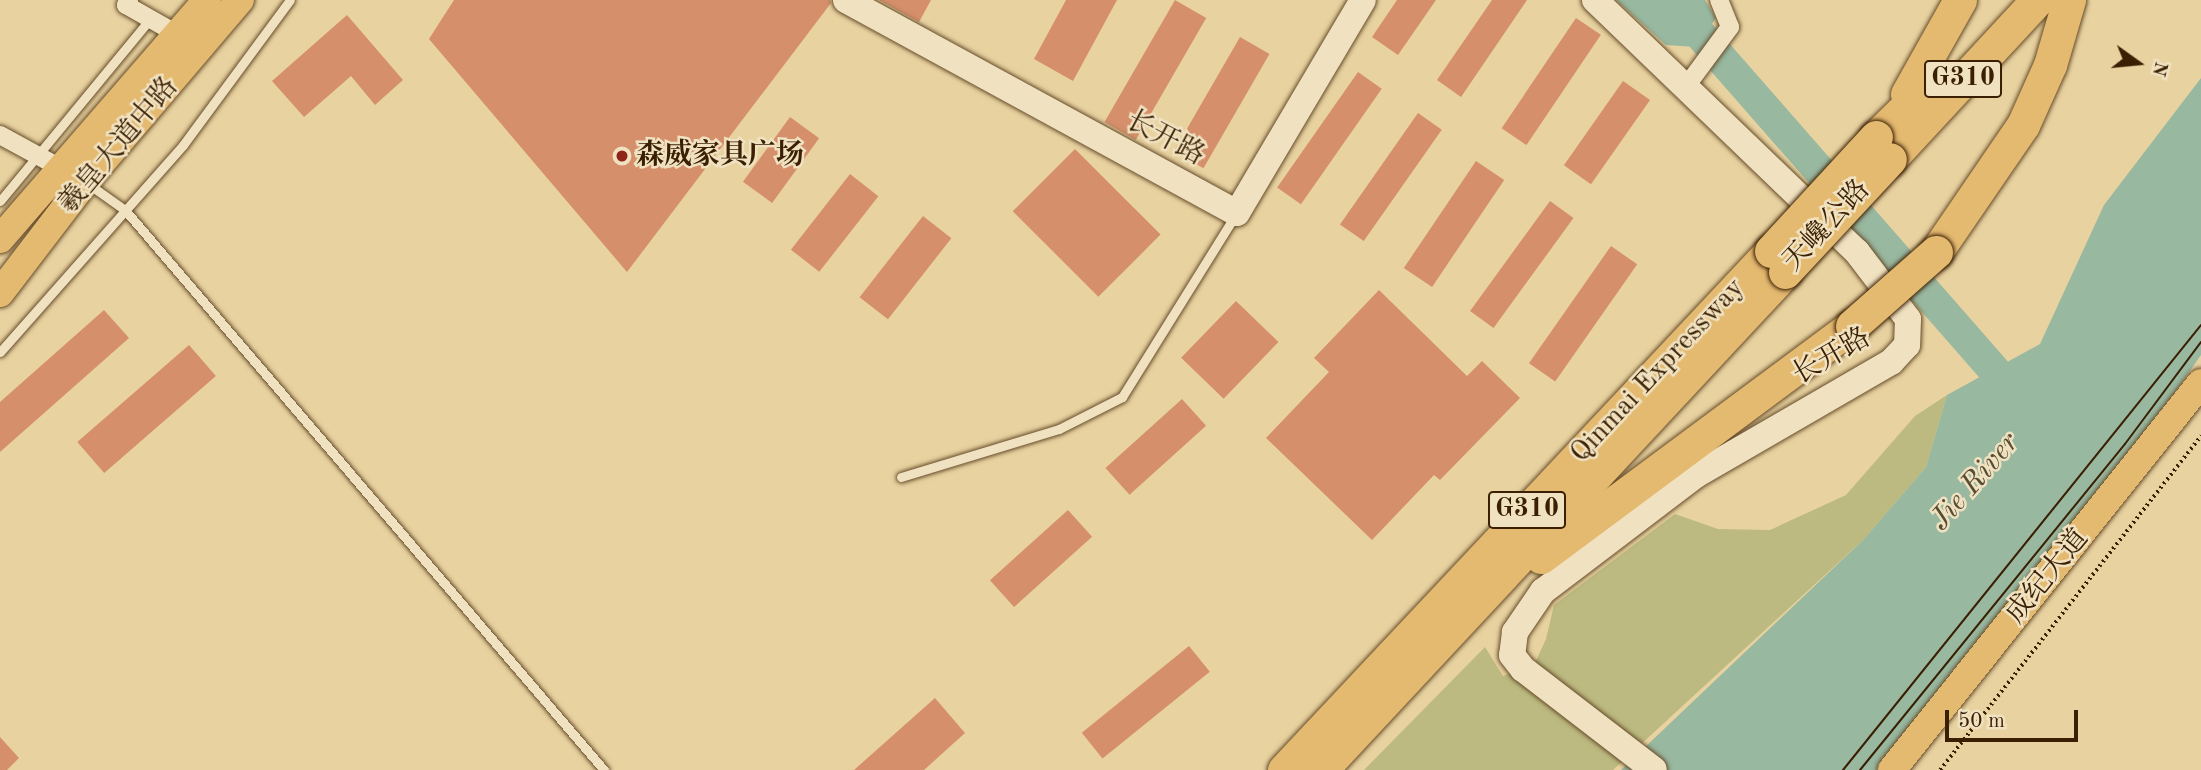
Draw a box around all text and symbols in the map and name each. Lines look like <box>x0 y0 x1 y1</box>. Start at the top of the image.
north arrow <box>2103 28 2173 98</box>
road number: G310 <box>1923 57 2003 102</box>
text: N <box>2148 59 2170 78</box>
street label: 羲皇大道中路 <box>52 71 186 221</box>
street label: 长开路 <box>1120 104 1210 174</box>
place label: 森威家具广场 <box>636 139 804 173</box>
marker: 森威家具广场 <box>614 148 630 164</box>
street label: 天巉公路 <box>1777 174 1877 278</box>
street label: Qinmai Expressway <box>1564 272 1752 470</box>
street label: 长开路 <box>1787 321 1877 393</box>
water label: Jie River <box>1923 426 2027 538</box>
road number: G310 <box>1487 488 1567 532</box>
street label: 成纪大道 <box>2000 523 2096 631</box>
scale bar <box>1949 696 2082 740</box>
text: 50 m <box>1958 711 2005 732</box>

